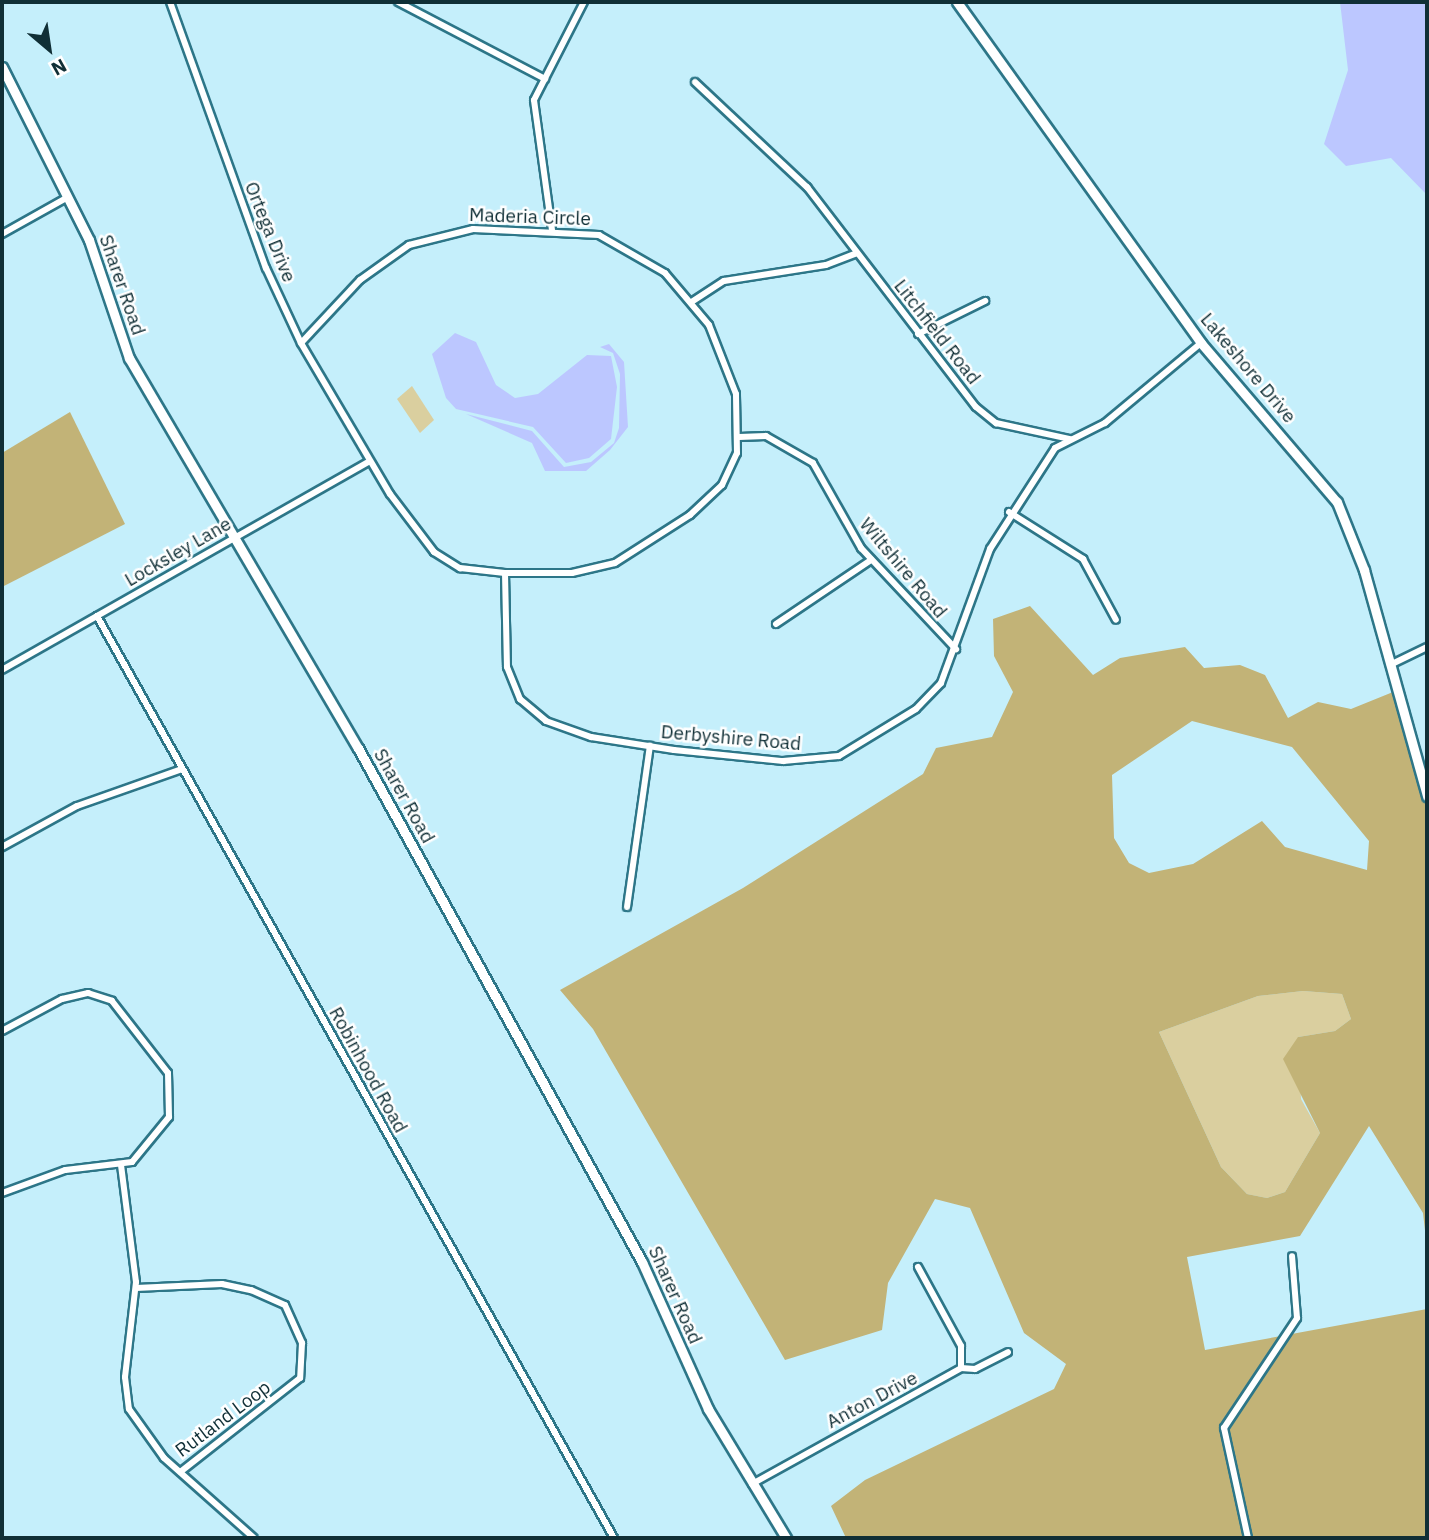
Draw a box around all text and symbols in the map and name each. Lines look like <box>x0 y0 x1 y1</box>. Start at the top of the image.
north arrow <box>14 14 84 84</box>
text: N <box>47 54 71 81</box>
street label: Ortega Drive <box>240 178 300 286</box>
street label: Maderia Circle <box>469 203 591 231</box>
street label: Sharer Road <box>94 232 150 338</box>
street label: Litchfield Road <box>889 275 985 389</box>
street label: Lakeshore Drive <box>1195 308 1301 428</box>
street label: Locksley Lane <box>121 512 235 592</box>
street label: Wiltshire Road <box>855 513 951 623</box>
street label: Derbyshire Road <box>660 721 802 755</box>
street label: Sharer Road <box>369 745 439 847</box>
street label: Robinhood Road <box>324 1003 412 1137</box>
street label: Sharer Road <box>643 1243 707 1347</box>
street label: Anton Drive <box>823 1367 921 1433</box>
street label: Rutland Loop <box>171 1376 275 1462</box>

